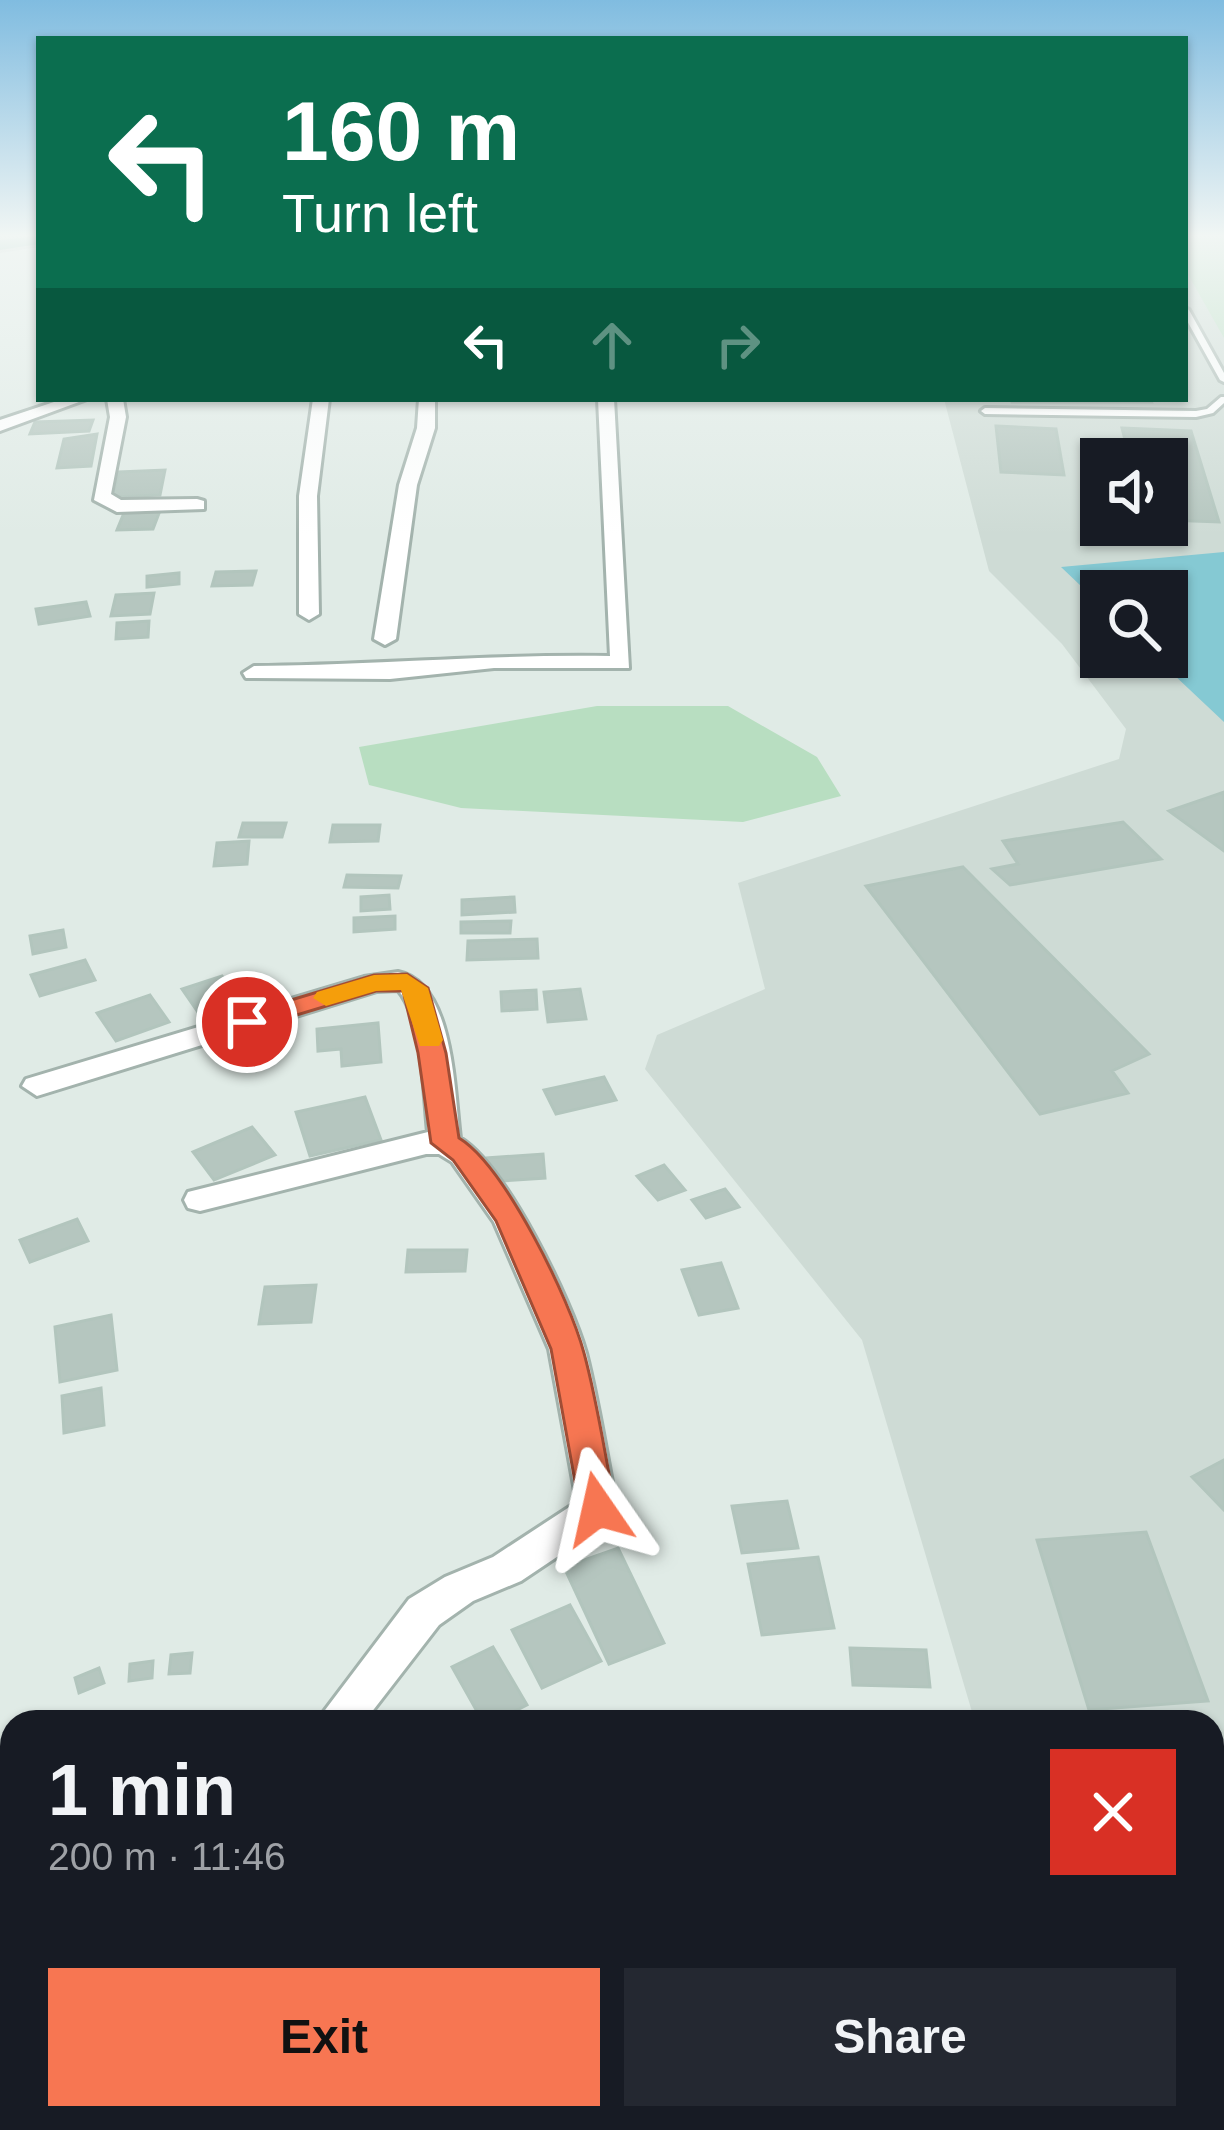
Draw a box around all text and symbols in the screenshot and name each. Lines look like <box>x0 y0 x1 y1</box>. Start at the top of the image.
icon: left <box>84 84 240 240</box>
text: 160 m <box>282 84 520 178</box>
text: Turn left <box>282 183 478 243</box>
icon: left <box>453 312 519 378</box>
icon: ahead <box>579 312 645 378</box>
icon: right <box>705 312 771 378</box>
map controls <box>1080 438 1188 678</box>
button: sound <box>1080 438 1188 546</box>
button: search <box>1080 570 1188 678</box>
pin <box>196 971 298 1073</box>
icon: arrive <box>214 989 280 1055</box>
position arrow <box>535 1446 661 1572</box>
button: close <box>1050 1749 1176 1875</box>
text: 1 min <box>48 1750 236 1830</box>
text: 200 m · 11:46 <box>48 1835 286 1878</box>
button: Exit <box>48 1968 600 2106</box>
button: Share <box>624 1968 1176 2106</box>

